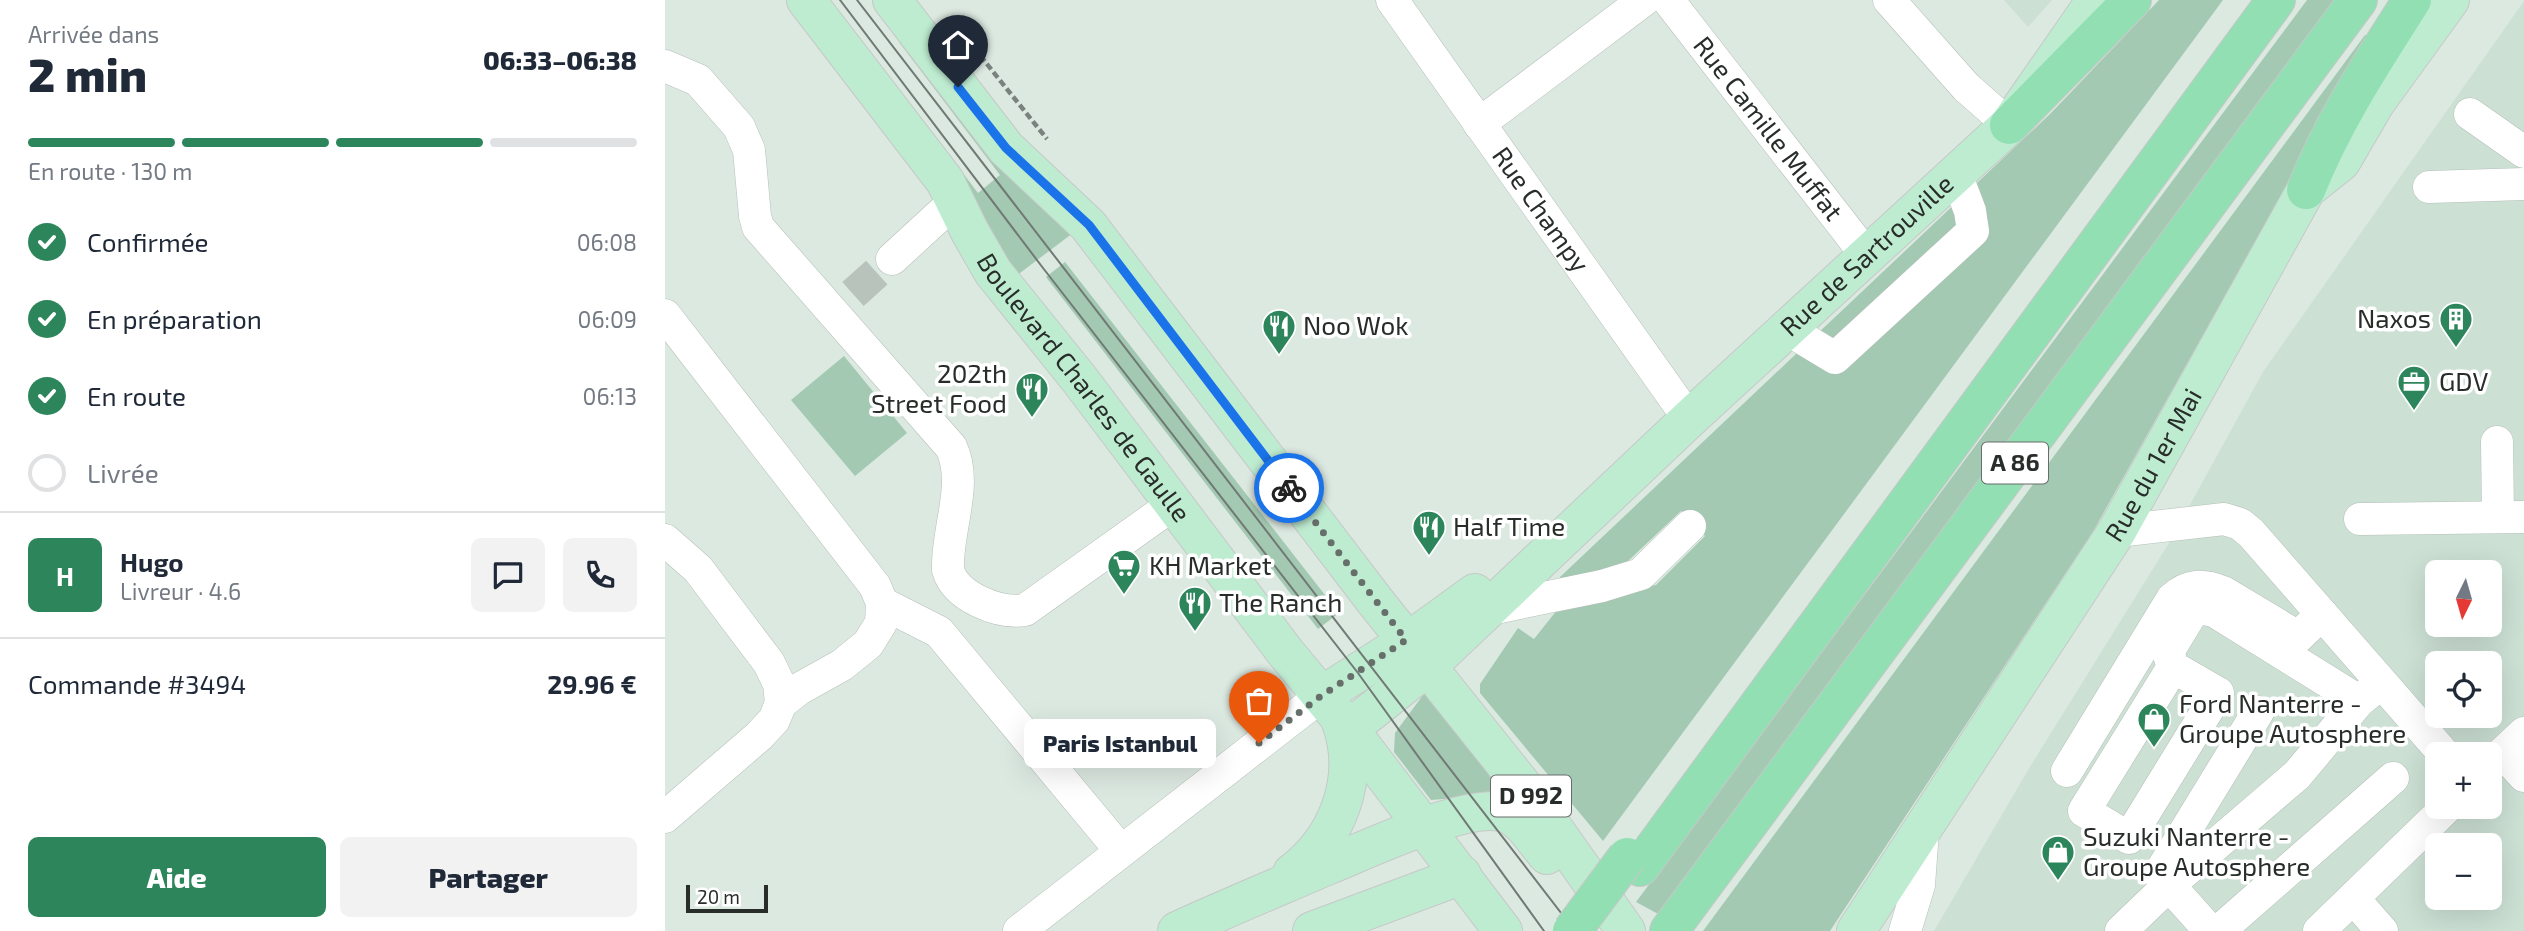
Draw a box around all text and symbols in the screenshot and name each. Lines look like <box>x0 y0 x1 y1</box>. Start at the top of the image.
pin <box>928 15 988 87</box>
text: Arrivée dans <box>28 20 159 48</box>
icon: home <box>939 26 977 64</box>
street label: Rue Camille Muffat <box>1688 30 1850 226</box>
text: 06:33–06:38 <box>483 44 637 75</box>
text: 2 min <box>28 46 147 101</box>
street label: Rue Champy <box>1487 140 1597 278</box>
text: En route · 130 m <box>28 157 192 185</box>
street label: Rue de Sartrouville <box>1773 167 1959 342</box>
icon: check <box>28 223 66 261</box>
text: Confirmée <box>87 226 209 257</box>
text: 06:08 <box>577 228 637 256</box>
street label: Boulevard Charles de Gaulle <box>972 247 1198 527</box>
icon: check <box>28 300 66 338</box>
building icon: Naxos <box>2437 300 2475 349</box>
place label: Naxos <box>2357 302 2431 333</box>
text: En préparation <box>87 303 262 334</box>
text: 06:09 <box>578 305 637 333</box>
restaurant icon: Noo Wok <box>1260 307 1298 356</box>
place label: Noo Wok <box>1303 309 1409 340</box>
place label: 202th Street Food <box>871 357 1007 418</box>
office icon: GDV <box>2395 363 2433 412</box>
place label: GDV <box>2439 365 2488 396</box>
restaurant icon: 202th Street Food <box>1013 370 1051 419</box>
icon: check <box>28 377 66 415</box>
text: En route <box>87 380 186 411</box>
text: 06:13 <box>583 382 637 410</box>
street label: Rue du 1er Mai <box>2098 383 2207 547</box>
road number: A 86 <box>1982 442 2048 484</box>
courier <box>1254 453 1324 523</box>
text: Livrée <box>87 457 159 488</box>
icon: bike <box>1270 469 1308 507</box>
restaurant icon: Half Time <box>1410 508 1448 557</box>
place label: Half Time <box>1453 510 1565 541</box>
button: chat <box>471 538 545 612</box>
button: phone <box>563 538 637 612</box>
text: Hugo <box>120 546 184 577</box>
supermarket icon: KH Market <box>1105 547 1143 596</box>
place label: KH Market <box>1149 549 1272 580</box>
text: H <box>56 560 74 591</box>
north arrow <box>2425 560 2503 637</box>
map controls <box>2425 560 2502 910</box>
text: Livreur · 4.6 <box>120 577 241 605</box>
restaurant icon: The Ranch <box>1176 584 1214 633</box>
place label: The Ranch <box>1219 586 1342 617</box>
button: locate <box>2425 651 2502 728</box>
text: Commande #3494 <box>28 668 246 699</box>
text: 29.96 € <box>547 668 637 699</box>
pin <box>1229 671 1289 743</box>
icon: bag <box>1240 682 1278 720</box>
place label: Ford Nanterre - Groupe Autosphere <box>2179 687 2406 748</box>
shop icon: Ford Nanterre - Groupe Autosphere <box>2135 700 2173 749</box>
callout: Paris Istanbul <box>1025 718 1217 768</box>
text: Paris Istanbul <box>1043 729 1197 757</box>
button: + <box>2425 742 2502 819</box>
road number: D 992 <box>1491 776 1571 816</box>
place label: Suzuki Nanterre - Groupe Autosphere <box>2083 820 2310 881</box>
shop icon: Suzuki Nanterre - Groupe Autosphere <box>2039 833 2077 882</box>
button: − <box>2425 833 2502 910</box>
button: Aide <box>28 837 326 917</box>
button: Partager <box>340 837 637 917</box>
scale bar <box>686 882 768 914</box>
text: 20 m <box>697 885 740 908</box>

